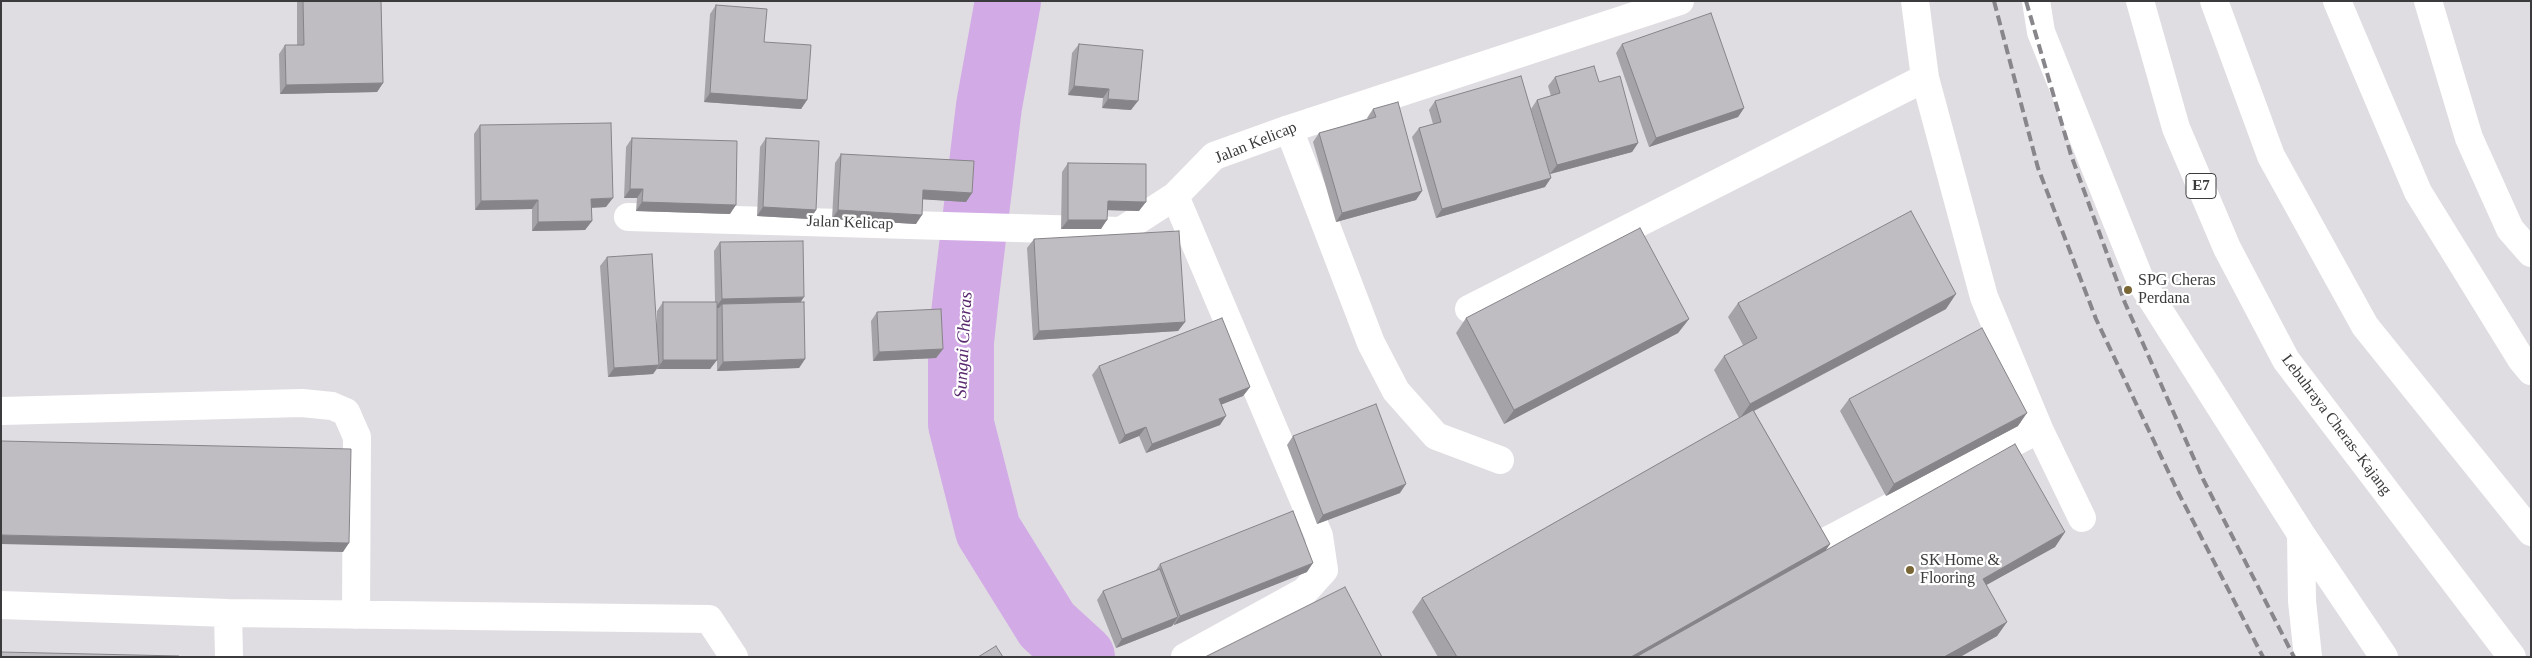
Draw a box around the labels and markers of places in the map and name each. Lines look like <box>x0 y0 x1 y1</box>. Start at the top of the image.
place label: SPG Cheras Perdana <box>2138 271 2216 309</box>
marker: SPG Cheras Perdana <box>2122 284 2134 296</box>
place label: SK Home & Flooring <box>1920 551 2000 589</box>
marker: SK Home & Flooring <box>1904 564 1916 576</box>

